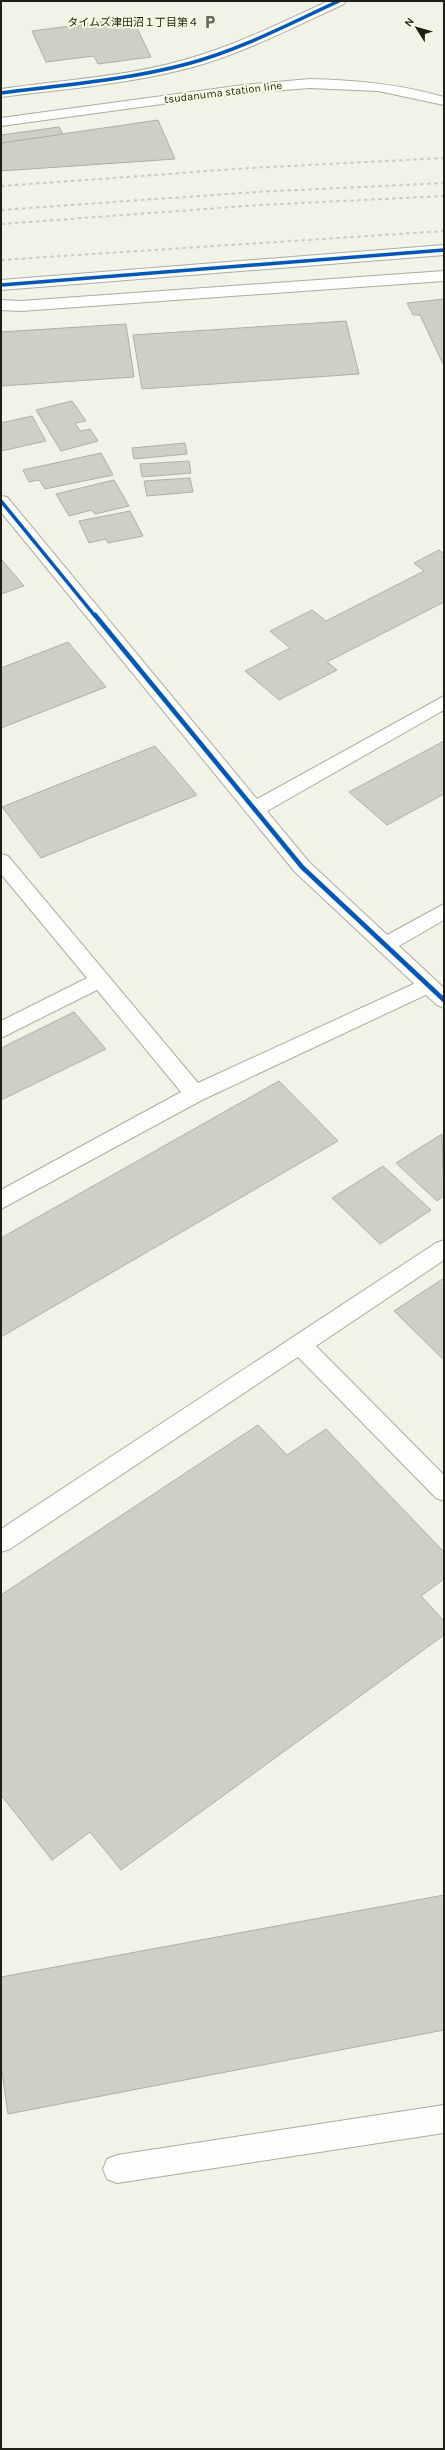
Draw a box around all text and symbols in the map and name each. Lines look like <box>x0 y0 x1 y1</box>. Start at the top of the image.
north arrow <box>397 8 437 48</box>
parking icon: タイムズ津田沼１丁目第４ <box>202 14 218 30</box>
text: N <box>402 15 417 29</box>
place label: タイムズ津田沼１丁目第４ <box>67 16 199 29</box>
street label: tsudanuma station line <box>163 79 283 106</box>

